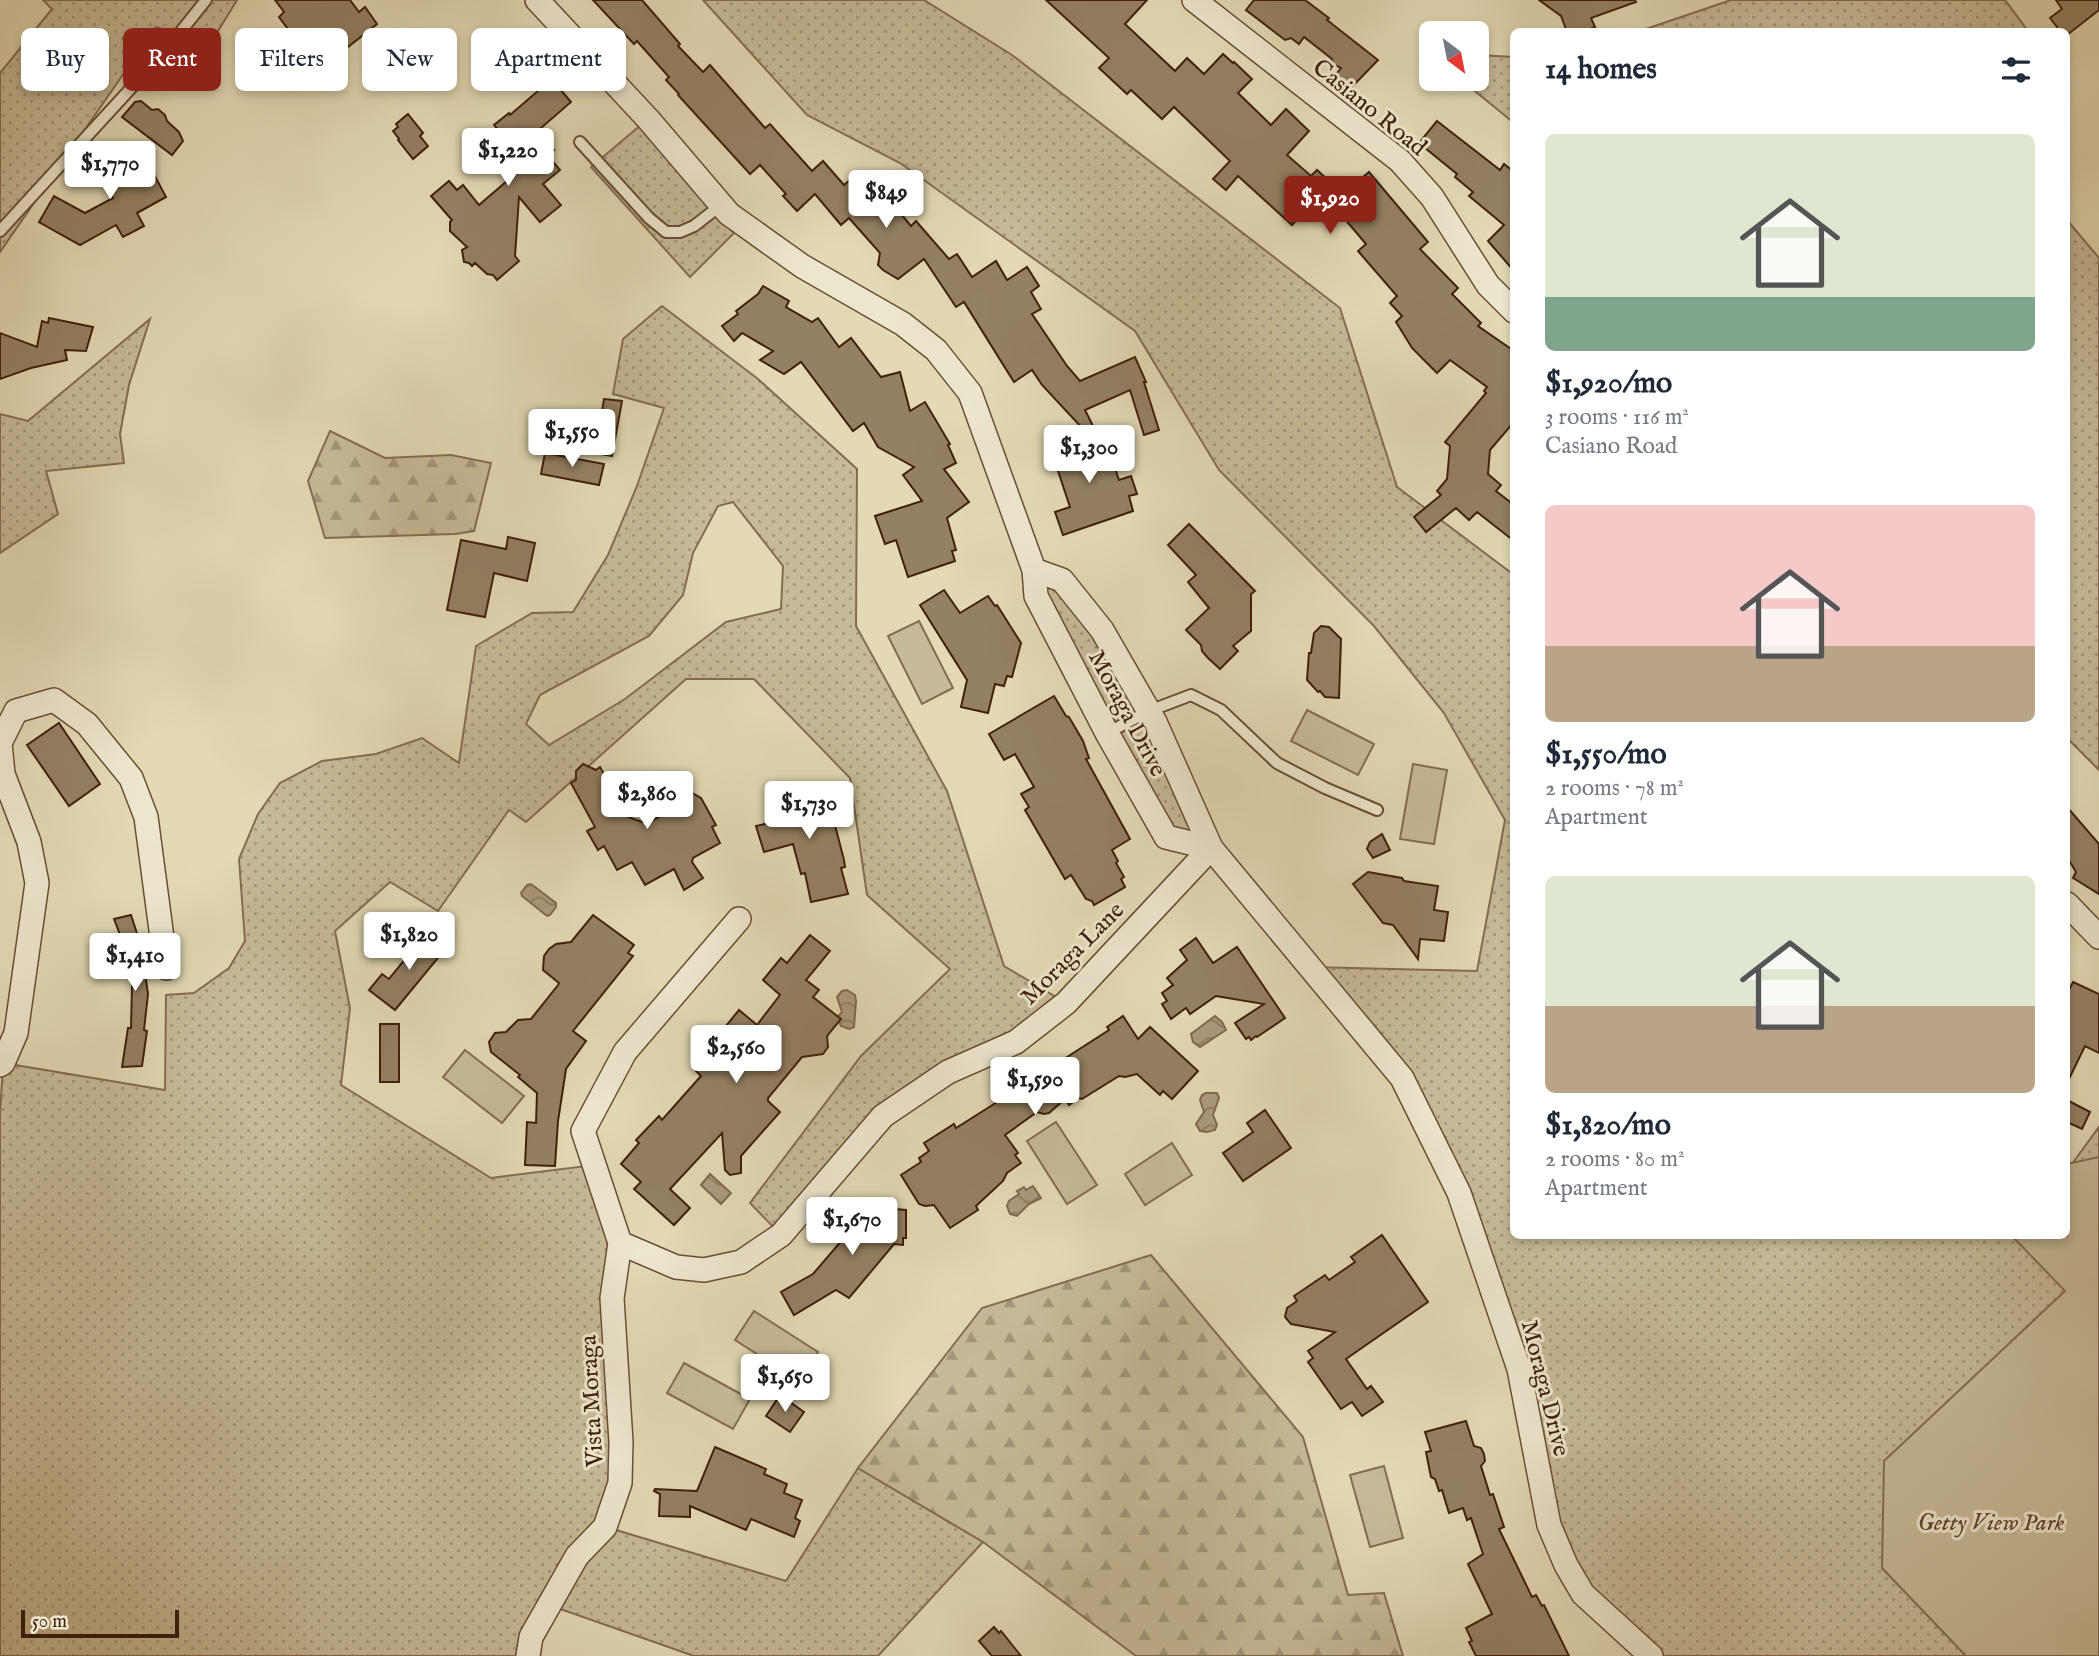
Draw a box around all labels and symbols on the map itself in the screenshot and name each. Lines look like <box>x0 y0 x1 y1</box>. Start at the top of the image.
north arrow <box>1419 21 1489 91</box>
street label: Casiano Road <box>1306 53 1433 164</box>
pin: $1,220 <box>451 128 565 188</box>
pin: $1,770 <box>53 142 167 201</box>
pin: $849 <box>845 170 927 230</box>
pin: $1,920 <box>1273 176 1387 236</box>
pin: $1,550 <box>515 410 629 469</box>
pin: $1,300 <box>1032 426 1146 485</box>
street label: Moraga Drive <box>1080 645 1173 782</box>
pin: $2,860 <box>590 772 704 831</box>
pin: $1,730 <box>752 782 866 841</box>
street label: Moraga Lane <box>1015 896 1131 1012</box>
pin: $1,820 <box>352 912 466 972</box>
pin: $1,410 <box>78 934 192 993</box>
pin: $2,560 <box>679 1026 793 1085</box>
pin: $1,590 <box>978 1058 1092 1117</box>
pin: $1,670 <box>795 1198 909 1257</box>
street label: Moraga Drive <box>1513 1317 1576 1459</box>
street label: Vista Moraga <box>574 1333 611 1469</box>
pin: $1,650 <box>728 1354 842 1414</box>
park label: Getty View Park <box>1918 1508 2065 1539</box>
scale bar <box>21 1607 178 1639</box>

